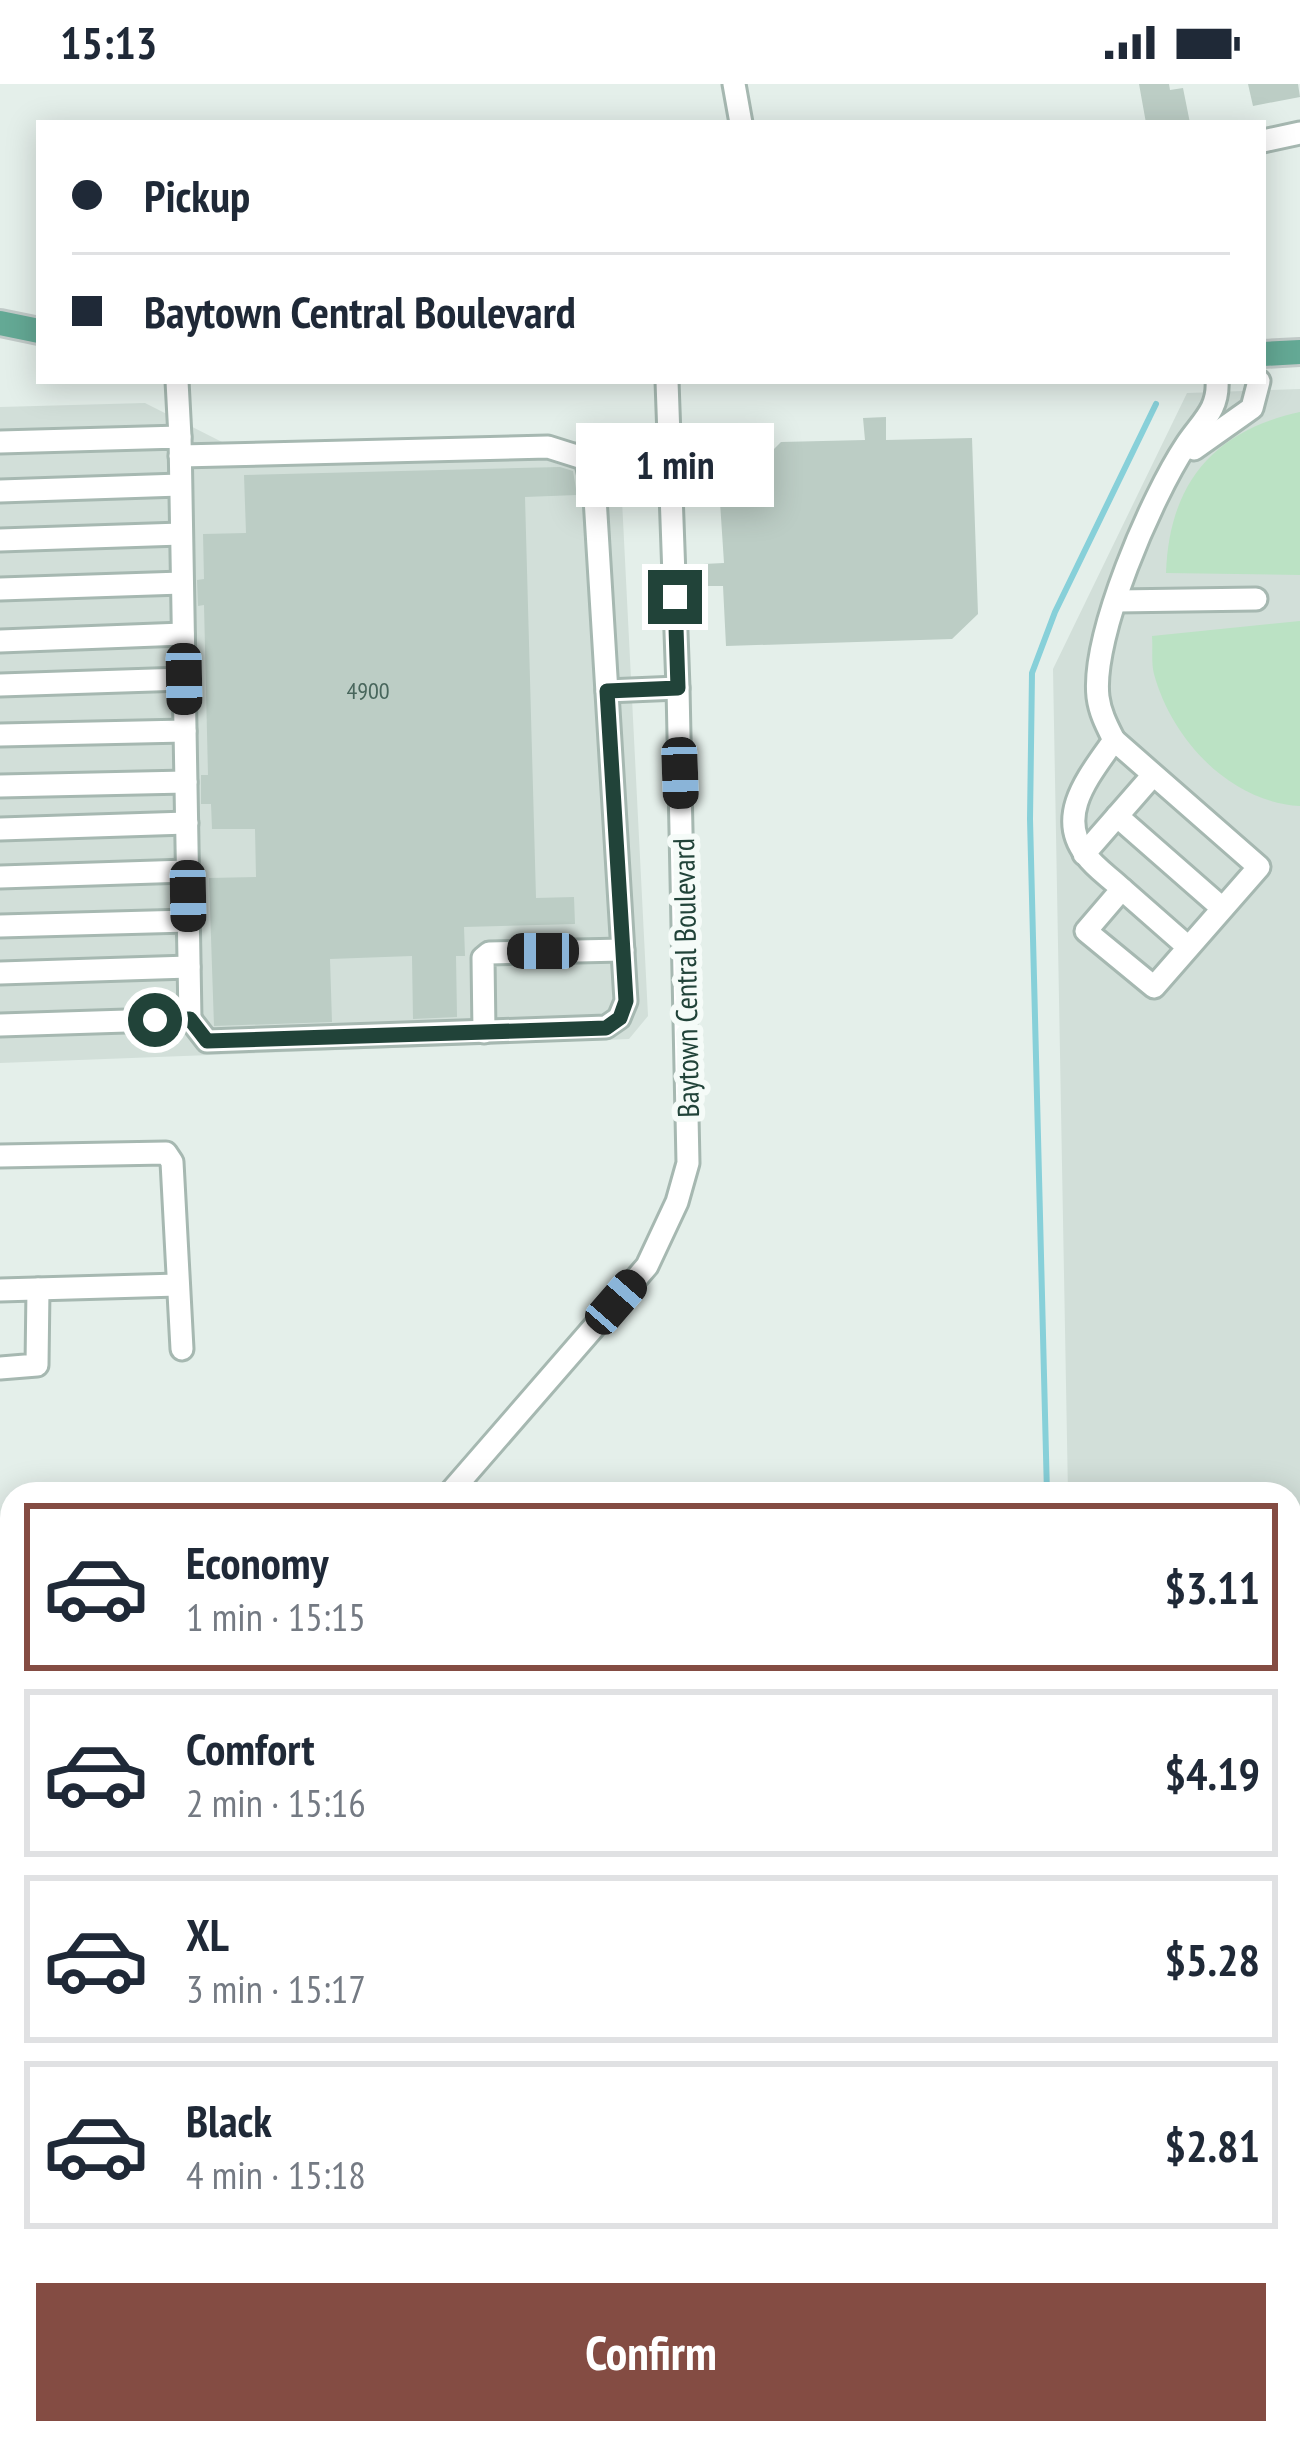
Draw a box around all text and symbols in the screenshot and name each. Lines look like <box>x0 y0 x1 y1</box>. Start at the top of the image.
text: 15:13 <box>60 13 157 71</box>
text: Pickup <box>144 166 250 224</box>
text: Baytown Central Boulevard <box>144 282 576 340</box>
callout: 1 min <box>576 423 774 507</box>
text: 1 min <box>636 439 714 490</box>
route end <box>648 570 702 624</box>
car <box>165 643 203 715</box>
house number: 4900 <box>346 675 390 706</box>
car <box>661 736 699 810</box>
street label: Baytown Central Boulevard <box>663 838 707 1118</box>
car <box>169 860 207 932</box>
car <box>507 933 579 969</box>
route start <box>128 993 182 1047</box>
car <box>579 1263 653 1341</box>
icon: car <box>42 1533 150 1641</box>
text: Economy <box>186 1533 329 1591</box>
text: $3.11 <box>1164 1558 1260 1616</box>
text: 1 min · 15:15 <box>186 1591 366 1642</box>
icon: car <box>42 1719 150 1827</box>
text: Comfort <box>186 1719 315 1777</box>
text: $4.19 <box>1164 1744 1260 1802</box>
text: 2 min · 15:16 <box>186 1777 366 1828</box>
icon: car <box>42 1905 150 2013</box>
text: XL <box>186 1905 229 1963</box>
text: $5.28 <box>1164 1930 1260 1988</box>
text: 3 min · 15:17 <box>186 1963 366 2014</box>
icon: car <box>42 2091 150 2199</box>
text: Black <box>186 2091 272 2149</box>
text: $2.81 <box>1164 2116 1260 2174</box>
text: 4 min · 15:18 <box>186 2149 366 2200</box>
button: Confirm <box>36 2283 1266 2421</box>

